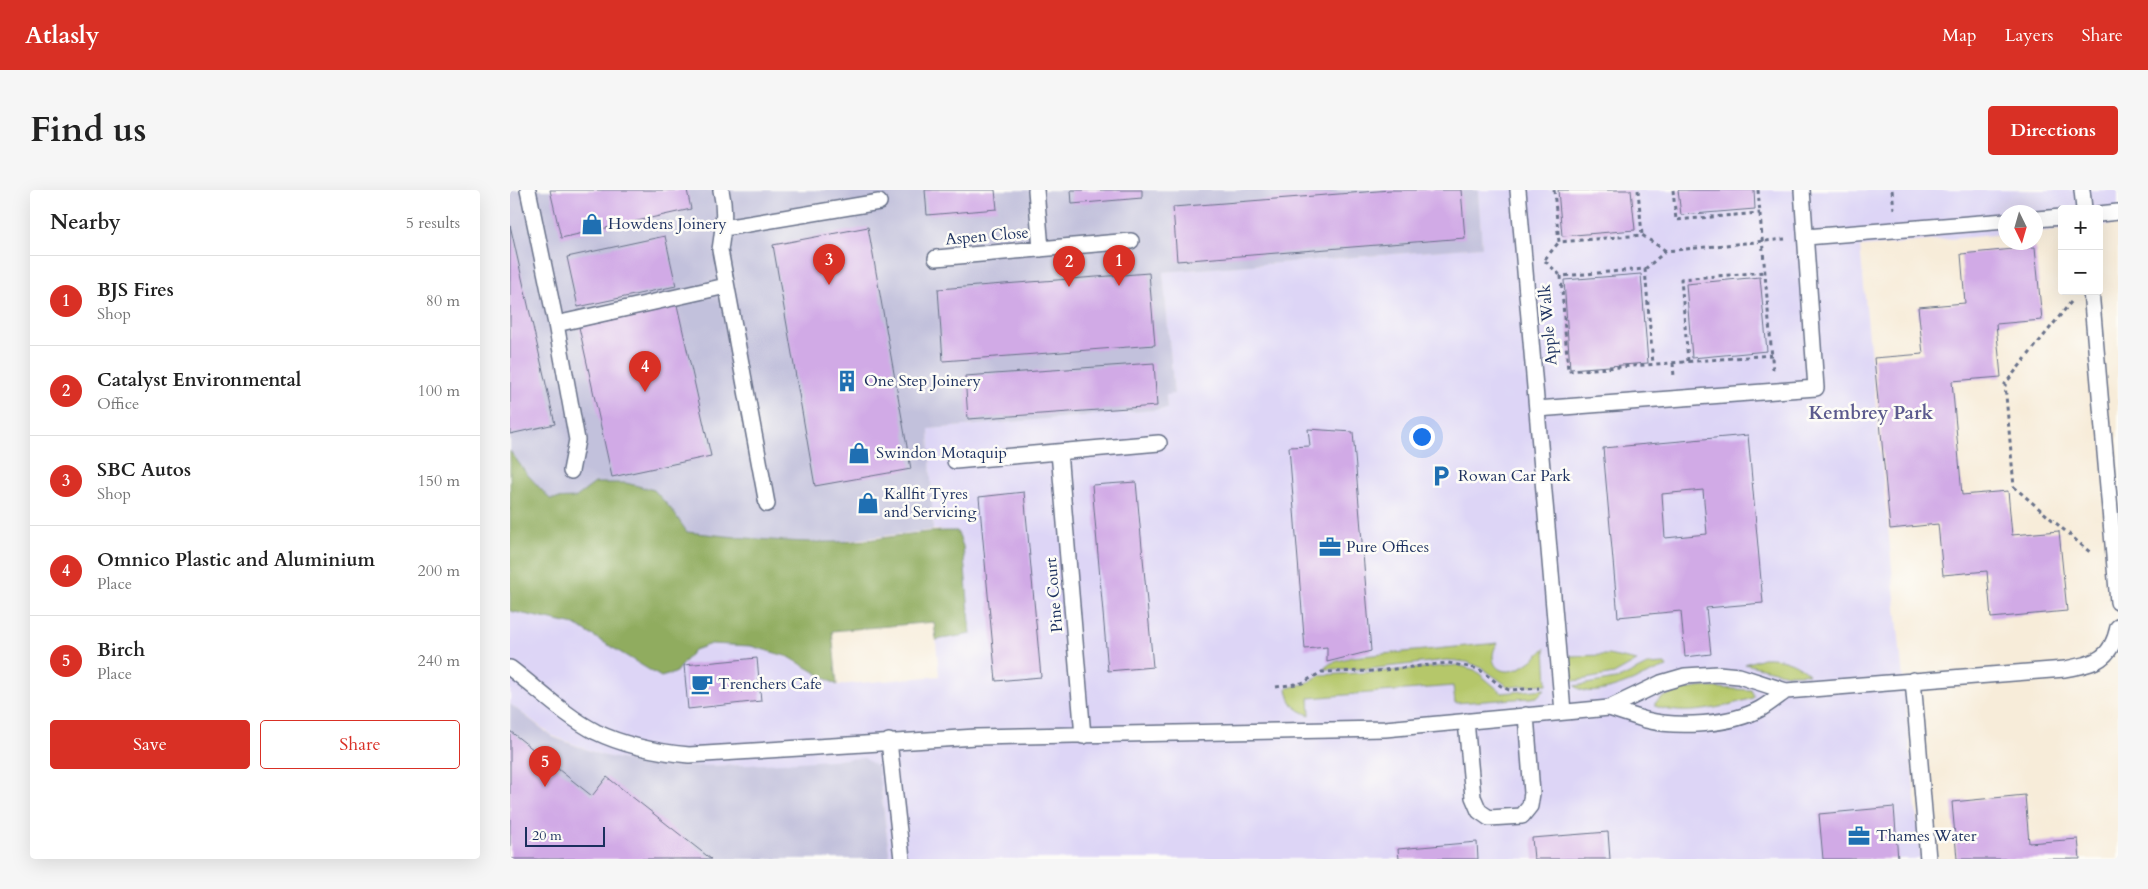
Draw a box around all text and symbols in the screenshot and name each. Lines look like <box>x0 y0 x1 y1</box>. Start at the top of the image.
text: Atlasly <box>25 19 99 52</box>
text: Map <box>1942 23 1977 48</box>
text: Layers <box>2005 23 2054 48</box>
text: Share <box>2082 23 2123 48</box>
text: Find us <box>30 106 146 154</box>
button: Directions <box>1988 106 2118 155</box>
north arrow <box>1998 205 2043 250</box>
map controls <box>2058 205 2103 295</box>
button: + <box>2058 205 2103 250</box>
text: Nearby <box>50 208 121 237</box>
shop icon: Howdens Joinery <box>579 211 605 237</box>
text: 5 results <box>406 212 460 234</box>
place label: Howdens Joinery <box>608 213 727 235</box>
street label: Aspen Close <box>944 221 1030 251</box>
pin: 3 <box>813 244 845 285</box>
pin: 1 <box>1103 245 1135 286</box>
pin: 2 <box>1053 246 1085 287</box>
button: − <box>2058 250 2103 295</box>
text: BJS Fires <box>97 277 174 303</box>
street label: Apple Walk <box>1533 283 1562 366</box>
text: 1 <box>62 290 70 312</box>
text: 80 m <box>426 290 460 312</box>
text: Shop <box>97 303 131 325</box>
pin: 4 <box>629 351 661 392</box>
text: Catalyst Environmental <box>97 367 301 393</box>
building icon: One Step Joinery <box>834 368 860 394</box>
place label: One Step Joinery <box>864 370 981 392</box>
text: 2 <box>62 380 70 402</box>
text: 100 m <box>418 380 460 402</box>
text: Office <box>97 393 139 415</box>
district label: Kembrey Park <box>1809 400 1934 426</box>
your location <box>1409 424 1435 450</box>
shop icon: Swindon Motaquip <box>846 440 872 466</box>
place label: Swindon Motaquip <box>876 442 1007 464</box>
text: SBC Autos <box>97 457 191 483</box>
parking icon: Rowan Car Park <box>1428 463 1454 489</box>
place label: Rowan Car Park <box>1458 465 1571 487</box>
text: 3 <box>62 470 70 492</box>
text: 150 m <box>418 470 460 492</box>
text: Shop <box>97 483 131 505</box>
place label: Kallfit Tyres and Servicing <box>884 483 976 523</box>
shop icon: Kallfit Tyres and Servicing <box>855 490 881 516</box>
office icon: Pure Offices <box>1317 534 1343 560</box>
place label: Pure Offices <box>1346 536 1429 558</box>
text: Omnico Plastic and Aluminium <box>97 547 375 573</box>
street label: Pine Court <box>1040 557 1068 633</box>
text: 4 <box>62 560 70 582</box>
text: 200 m <box>418 560 460 582</box>
text: Place <box>97 573 132 595</box>
text: Birch <box>97 637 145 663</box>
text: 5 <box>62 650 70 672</box>
text: 240 m <box>418 650 460 672</box>
text: Place <box>97 663 132 685</box>
cafe icon: Trenchers Cafe <box>689 671 715 697</box>
place label: Trenchers Cafe <box>718 673 822 695</box>
button: Save <box>50 720 250 769</box>
button: Share <box>260 720 460 769</box>
pin: 5 <box>529 746 561 787</box>
office icon: Thames Water <box>1846 823 1872 849</box>
scale bar <box>525 824 605 847</box>
place label: Thames Water <box>1876 825 1977 847</box>
text: 20 m <box>532 826 562 845</box>

